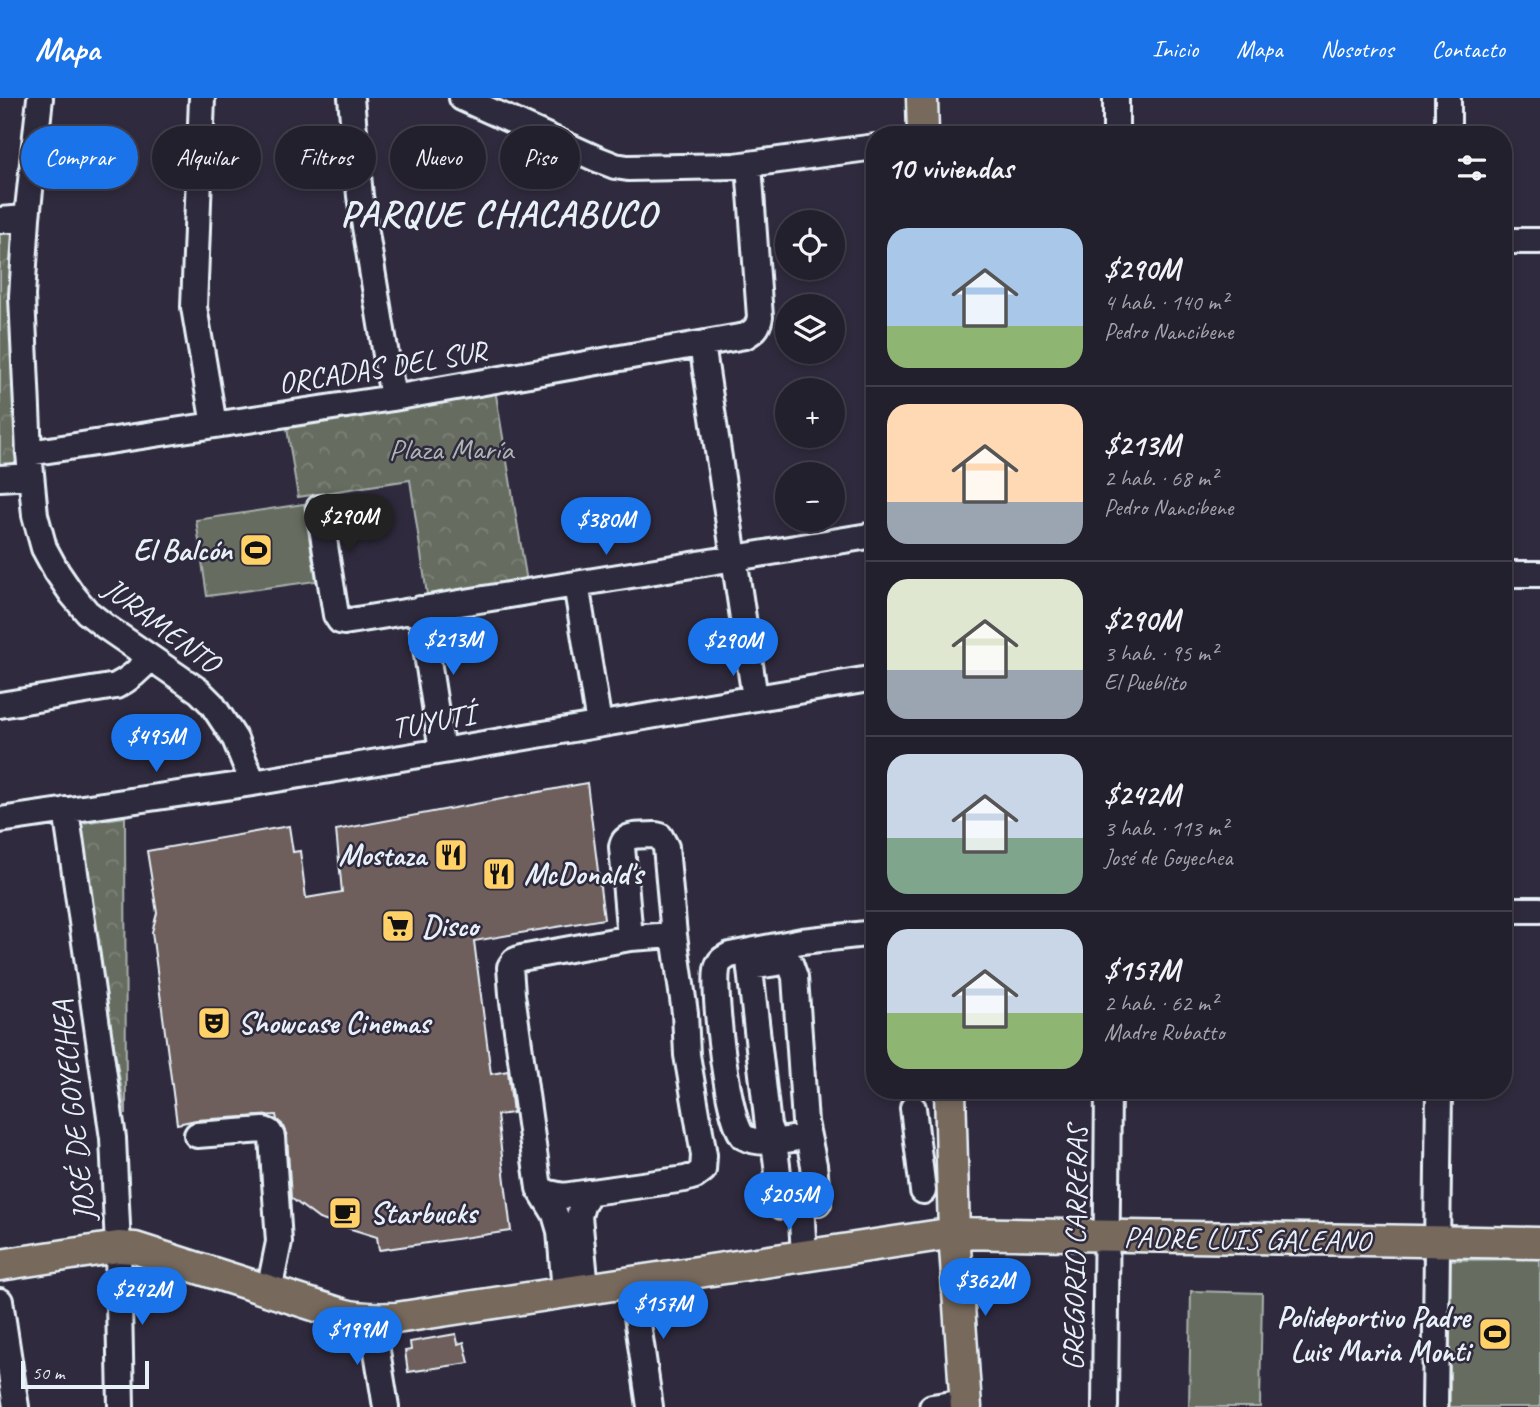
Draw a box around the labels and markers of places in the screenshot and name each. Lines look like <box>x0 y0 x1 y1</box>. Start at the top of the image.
pin: $290M <box>300 494 398 554</box>
pin: $380M <box>557 498 655 557</box>
place label: El Balcón <box>133 531 233 569</box>
sports icon: El Balcón <box>237 531 275 569</box>
pin: $213M <box>404 618 502 677</box>
pin: $290M <box>684 618 782 678</box>
pin: $495M <box>107 714 205 774</box>
place label: Mostaza <box>339 836 428 874</box>
restaurant icon: Mostaza <box>432 836 470 874</box>
restaurant icon: McDonald's <box>480 855 518 893</box>
place label: McDonald's <box>524 855 646 893</box>
supermarket icon: Disco <box>379 907 417 945</box>
place label: Disco <box>422 907 481 945</box>
theatre icon: Showcase Cinemas <box>195 1004 233 1042</box>
place label: Showcase Cinemas <box>238 1004 433 1042</box>
pin: $205M <box>740 1172 838 1232</box>
cafe icon: Starbucks <box>326 1194 364 1232</box>
place label: Starbucks <box>370 1194 480 1232</box>
pin: $362M <box>936 1258 1034 1318</box>
pin: $242M <box>93 1268 191 1327</box>
pin: $157M <box>614 1282 712 1341</box>
place label: Polideportivo Padre Luis Maria Monti <box>1277 1298 1474 1370</box>
pin: $199M <box>308 1308 406 1367</box>
sports icon: Polideportivo Padre Luis Maria Monti <box>1476 1315 1514 1353</box>

